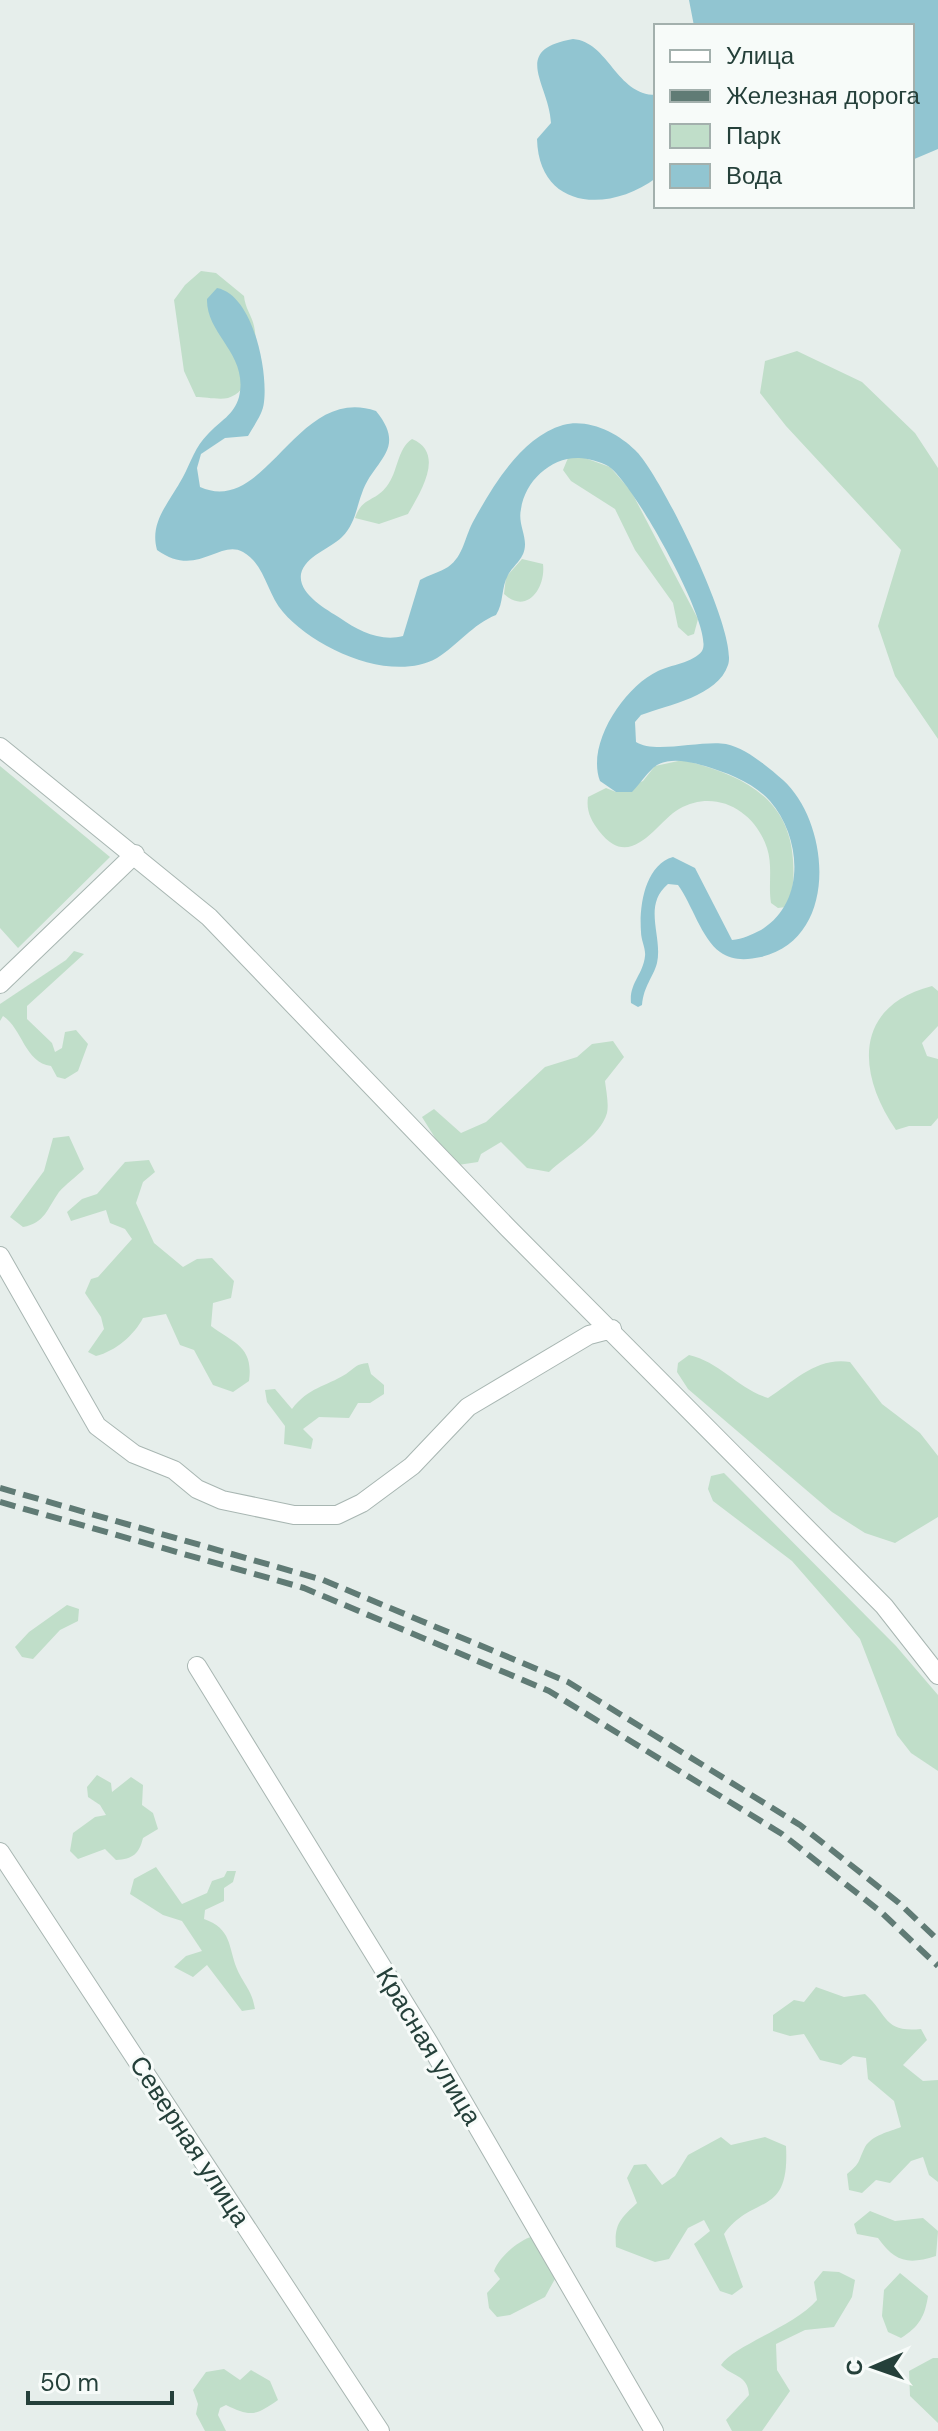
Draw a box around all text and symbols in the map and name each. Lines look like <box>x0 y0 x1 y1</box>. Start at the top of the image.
legend <box>654 24 914 208</box>
text: Улица <box>726 40 795 71</box>
text: Железная дорога <box>726 80 921 111</box>
text: Парк <box>726 120 781 151</box>
text: Вода <box>726 160 783 191</box>
street label: Красная улица <box>368 1961 490 2132</box>
street label: Северная улица <box>122 2049 258 2233</box>
north arrow <box>834 2327 914 2407</box>
scale bar <box>28 2355 172 2405</box>
text: С <box>840 2359 869 2376</box>
text: 50 m <box>40 2367 99 2398</box>

